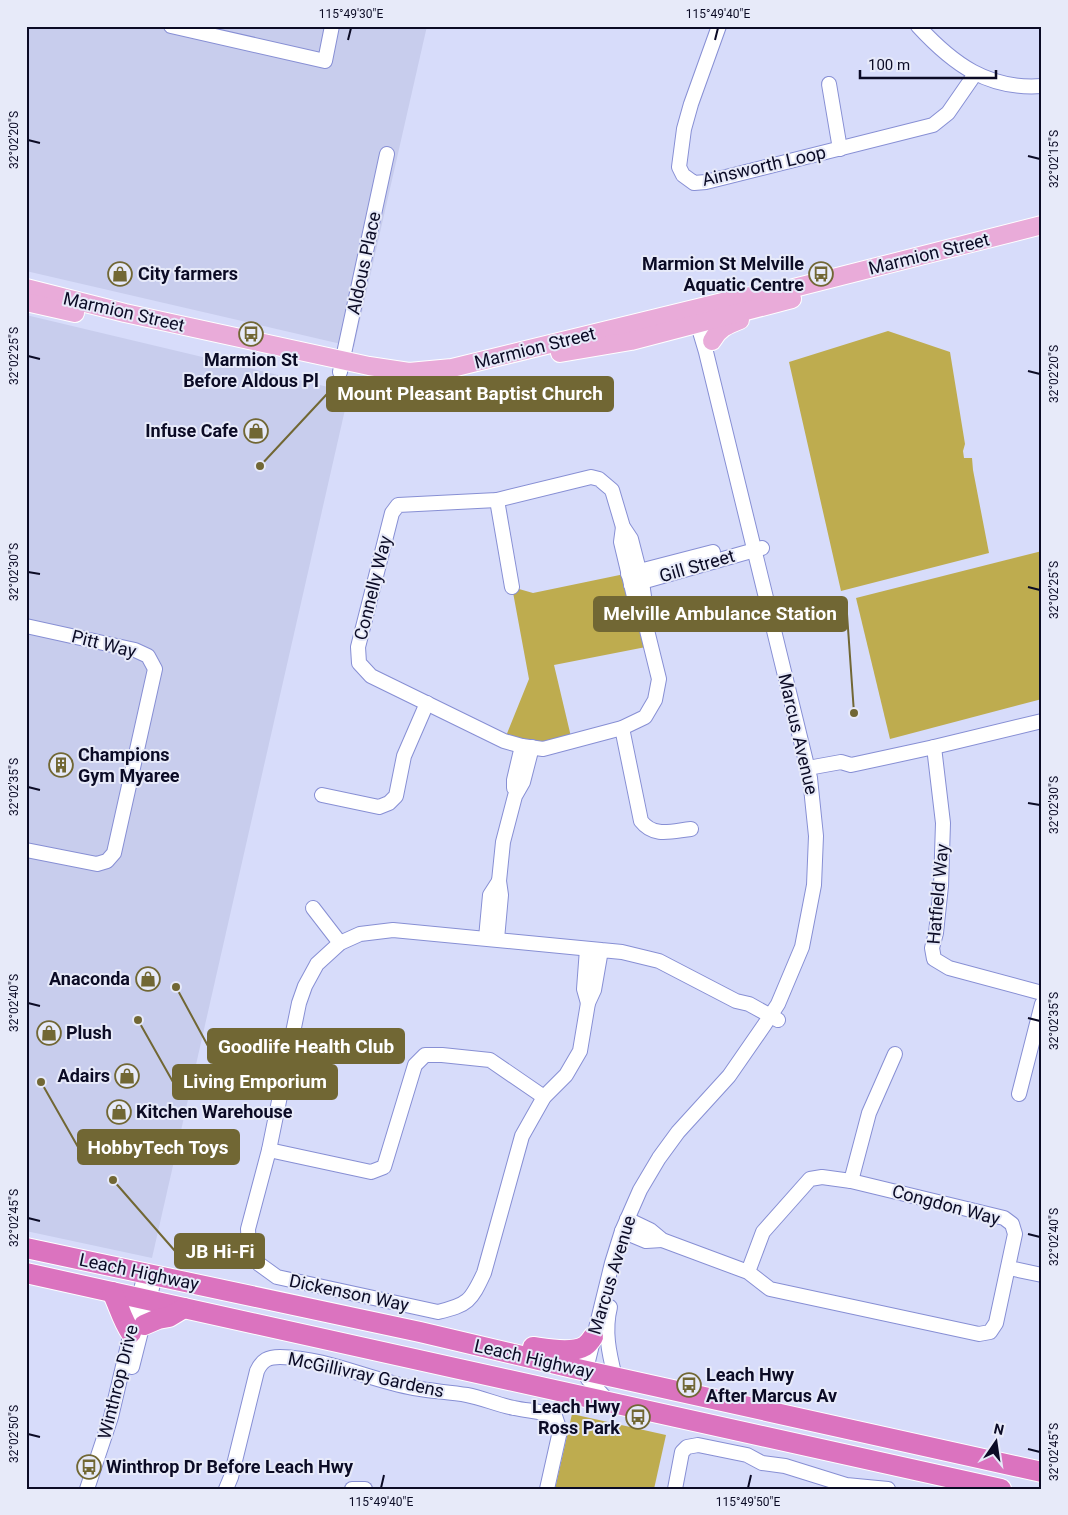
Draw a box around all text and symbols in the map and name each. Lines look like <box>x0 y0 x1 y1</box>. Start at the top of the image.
text: 115°49'30"E <box>319 7 383 21</box>
text: 115°49'40"E <box>686 7 750 21</box>
scale bar <box>860 48 997 80</box>
text: 100 m <box>868 56 910 74</box>
text: 32°02'20"S <box>7 111 21 169</box>
text: 32°02'15"S <box>1047 130 1061 188</box>
street label: Ainsworth Loop <box>700 141 828 190</box>
street label: Aldous Place <box>342 209 385 316</box>
street label: Marmion Street <box>866 228 992 279</box>
place label: Marmion St Melville Aquatic Centre <box>642 253 804 295</box>
shop icon: City farmers <box>107 261 133 287</box>
bus stop icon: Marmion St Melville Aquatic Centre <box>808 261 834 287</box>
place label: City farmers <box>138 263 238 284</box>
street label: Marmion Street <box>61 287 187 336</box>
bus stop icon: Marmion St Before Aldous Pl <box>238 321 264 347</box>
street label: Marmion Street <box>472 322 598 373</box>
text: 32°02'25"S <box>7 327 21 385</box>
text: 32°02'20"S <box>1047 345 1061 403</box>
place label: Marmion St Before Aldous Pl <box>183 349 319 391</box>
callout: Mount Pleasant Baptist Church <box>327 377 613 411</box>
text: Mount Pleasant Baptist Church <box>337 382 603 405</box>
shop icon: Infuse Cafe <box>243 418 269 444</box>
place label: Infuse Cafe <box>145 420 238 441</box>
street label: Connelly Way <box>349 533 396 642</box>
text: 32°02'30"S <box>7 543 21 601</box>
street label: Gill Street <box>657 545 737 586</box>
text: 32°02'25"S <box>1047 561 1061 619</box>
callout: Melville Ambulance Station <box>594 597 847 631</box>
text: Melville Ambulance Station <box>603 602 837 625</box>
street label: Pitt Way <box>70 625 139 662</box>
street label: Marcus Avenue <box>774 671 823 796</box>
place label: Champions Gym Myaree <box>78 744 180 786</box>
building icon: Champions Gym Myaree <box>48 752 74 778</box>
text: 32°02'35"S <box>7 758 21 816</box>
text: 32°02'30"S <box>1047 776 1061 834</box>
street label: Hatfield Way <box>923 842 952 945</box>
shop icon: Anaconda <box>135 966 161 992</box>
place label: Anaconda <box>49 968 130 989</box>
text: 32°02'40"S <box>7 974 21 1032</box>
text: 32°02'35"S <box>1047 992 1061 1050</box>
shop icon: Plush <box>36 1020 62 1046</box>
place label: Plush <box>66 1022 112 1043</box>
callout: Goodlife Health Club <box>208 1029 404 1063</box>
text: Goodlife Health Club <box>218 1035 394 1058</box>
shop icon: Adairs <box>114 1063 140 1089</box>
place label: Adairs <box>58 1065 110 1086</box>
callout: Living Emporium <box>173 1065 337 1099</box>
text: Living Emporium <box>183 1070 327 1093</box>
shop icon: Kitchen Warehouse <box>106 1099 132 1125</box>
place label: Kitchen Warehouse <box>136 1101 293 1122</box>
callout: HobbyTech Toys <box>78 1130 239 1164</box>
text: HobbyTech Toys <box>87 1136 229 1159</box>
street label: Congdon Way <box>890 1180 1003 1229</box>
text: 32°02'45"S <box>7 1189 21 1247</box>
text: 32°02'40"S <box>1047 1208 1061 1266</box>
street label: Marcus Avenue <box>583 1213 640 1337</box>
callout: JB Hi-Fi <box>175 1234 264 1268</box>
text: JB Hi-Fi <box>186 1240 254 1263</box>
street label: Leach Highway <box>77 1249 201 1295</box>
street label: Dickenson Way <box>287 1270 411 1316</box>
street label: Winthrop Drive <box>93 1322 142 1441</box>
street label: Leach Highway <box>472 1335 596 1383</box>
street label: McGillivray Gardens <box>286 1348 446 1401</box>
place label: Leach Hwy After Marcus Av <box>706 1364 837 1406</box>
bus stop icon: Leach Hwy After Marcus Av <box>676 1372 702 1398</box>
place label: Leach Hwy Ross Park <box>532 1396 621 1438</box>
bus stop icon: Leach Hwy Ross Park <box>625 1404 651 1430</box>
text: 32°02'50"S <box>7 1405 21 1463</box>
north arrow <box>970 1418 1020 1468</box>
text: N <box>992 1420 1006 1438</box>
text: 32°02'45"S <box>1047 1423 1061 1481</box>
bus stop icon: Winthrop Dr Before Leach Hwy <box>76 1454 102 1480</box>
place label: Winthrop Dr Before Leach Hwy <box>106 1456 354 1477</box>
text: 115°49'40"E <box>349 1495 413 1509</box>
text: 115°49'50"E <box>716 1495 780 1509</box>

